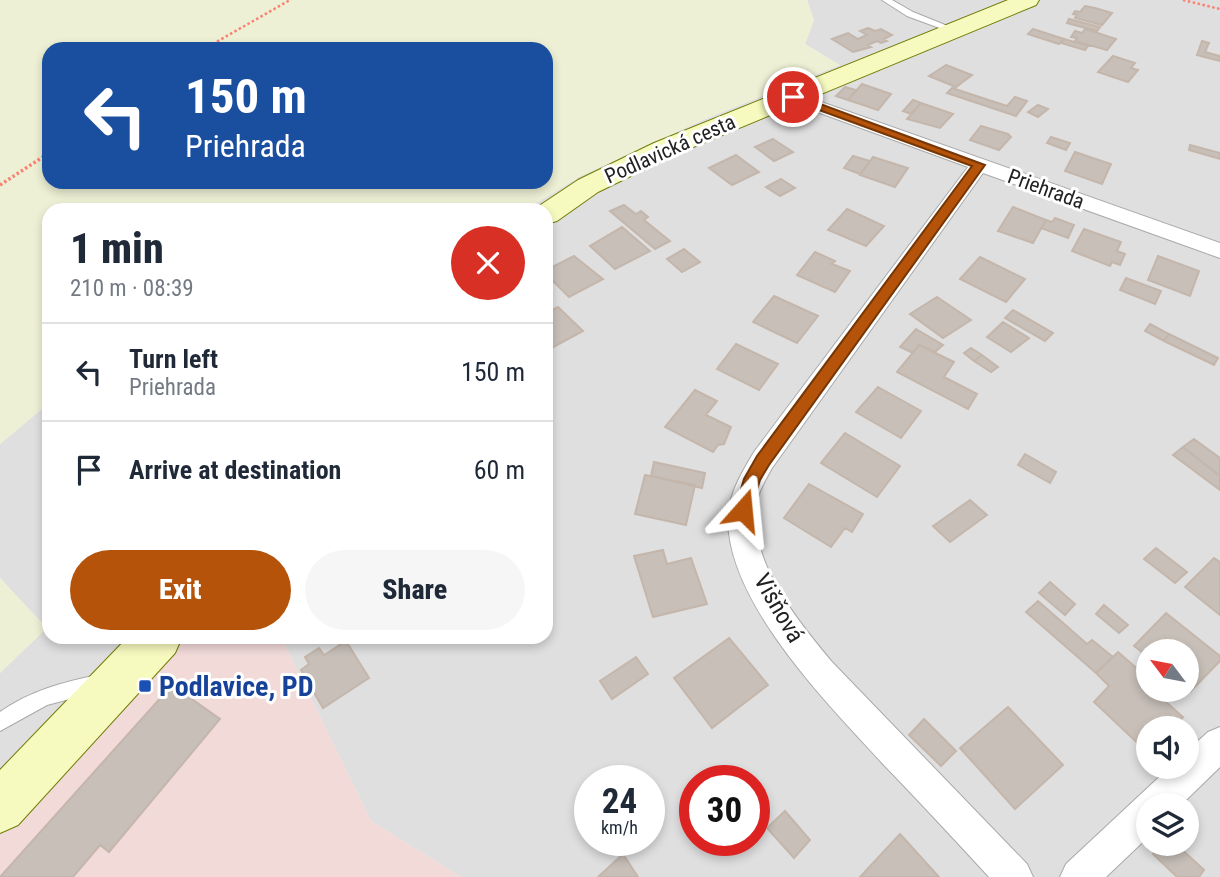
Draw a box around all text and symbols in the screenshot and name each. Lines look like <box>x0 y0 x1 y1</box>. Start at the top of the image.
pin <box>763 67 823 127</box>
text: 150 m <box>185 68 307 125</box>
icon: left <box>70 70 161 161</box>
icon: arrive <box>774 78 812 116</box>
street label: Podlavická cesta <box>601 109 739 189</box>
text: Priehrada <box>185 127 306 165</box>
street label: Priehrada <box>1005 164 1087 214</box>
text: 1 min <box>70 224 164 273</box>
button: close <box>451 226 525 300</box>
text: 210 m · 08:39 <box>70 275 194 302</box>
text: Turn left <box>129 344 218 374</box>
icon: left <box>70 353 108 391</box>
text: 150 m <box>461 357 525 387</box>
text: Priehrada <box>129 374 216 401</box>
icon: arrive <box>70 451 108 489</box>
text: Arrive at destination <box>129 455 341 485</box>
text: 60 m <box>474 455 525 485</box>
position arrow <box>706 473 780 547</box>
button: Exit <box>70 550 291 630</box>
button: Share <box>305 550 525 630</box>
street label: Višňová <box>748 569 810 647</box>
north arrow <box>1136 639 1199 702</box>
map controls <box>1136 639 1199 856</box>
place label: Podlavice, PD <box>159 670 314 703</box>
marker: Podlavice, PD <box>137 678 153 694</box>
button: sound <box>1136 716 1199 779</box>
speed limit sign: 30 <box>679 765 770 856</box>
text: 24 <box>602 781 637 822</box>
button: layers <box>1136 793 1199 856</box>
text: km/h <box>601 817 638 838</box>

